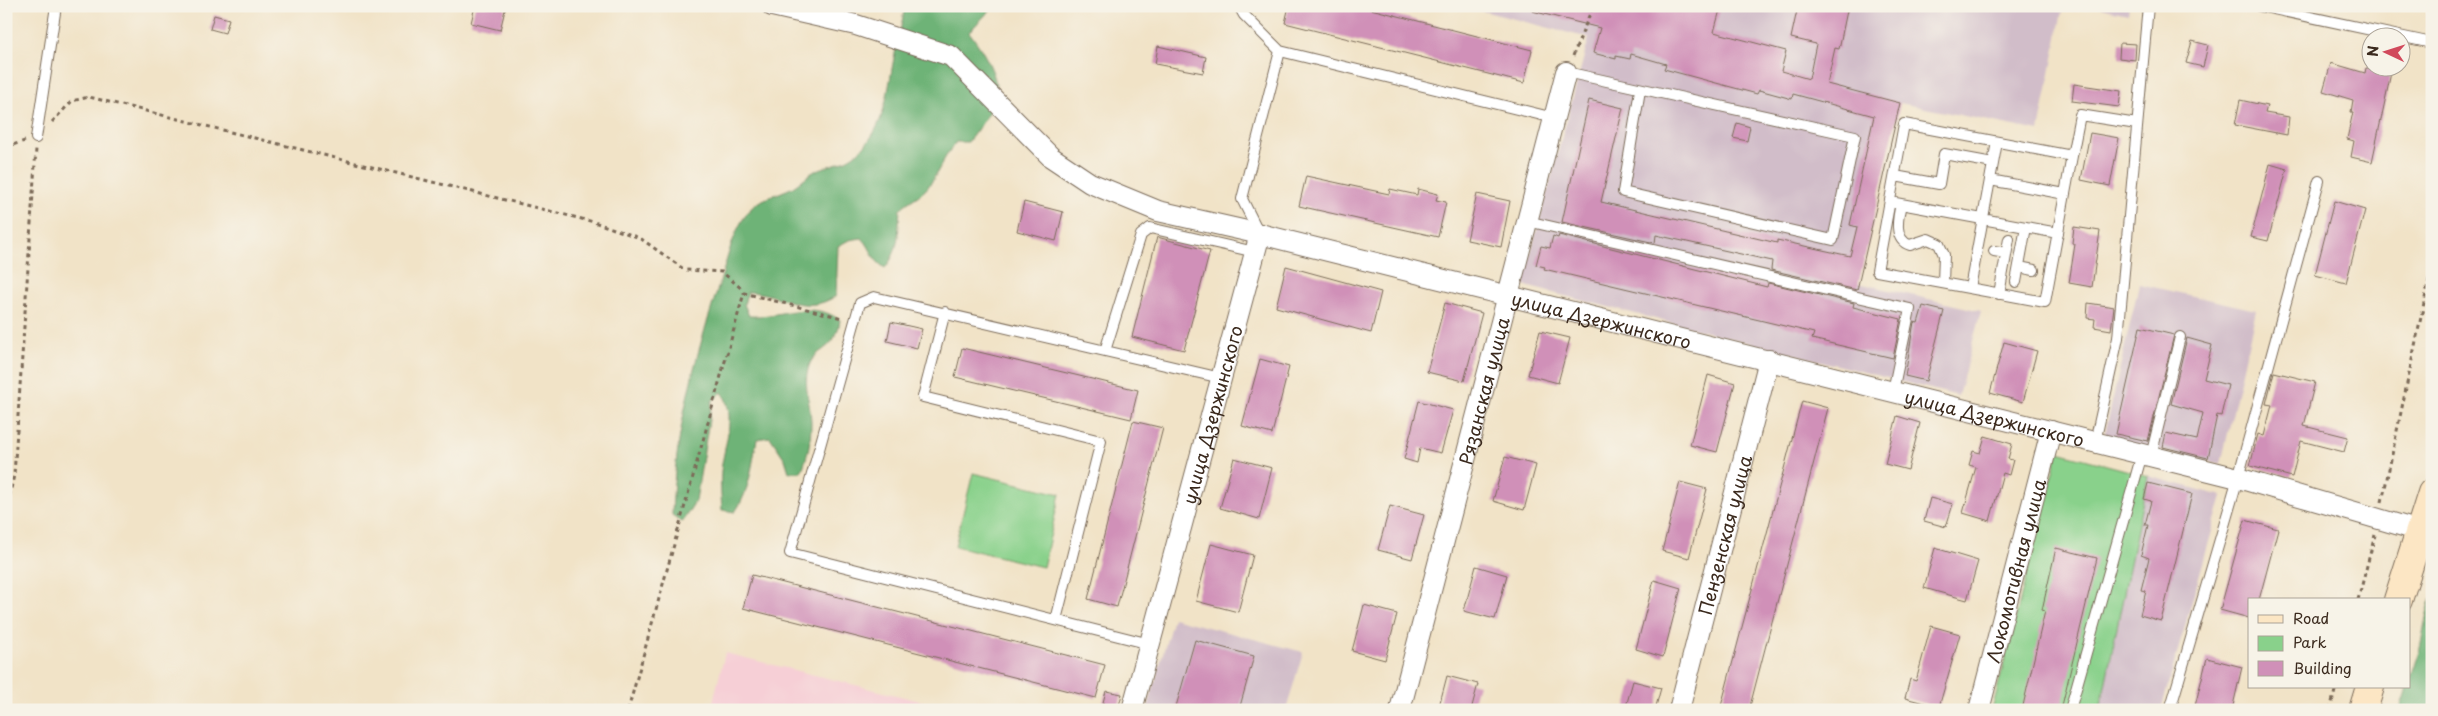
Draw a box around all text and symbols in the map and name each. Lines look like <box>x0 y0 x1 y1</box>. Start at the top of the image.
north arrow <box>2360 28 2410 78</box>
text: N <box>2362 45 2383 57</box>
street label: улица Дзержинского <box>1509 284 1694 355</box>
street label: Рязанская улица <box>1451 313 1515 467</box>
street label: улица Дзержинского <box>1175 322 1248 507</box>
street label: улица Дзержинского <box>1902 382 2087 453</box>
street label: Пензенская улица <box>1691 451 1758 618</box>
street label: Локомотивная улица <box>1978 475 2052 665</box>
legend <box>2248 598 2410 688</box>
text: Road <box>2293 606 2329 629</box>
text: Park <box>2293 630 2327 653</box>
text: Building <box>2293 656 2352 679</box>

